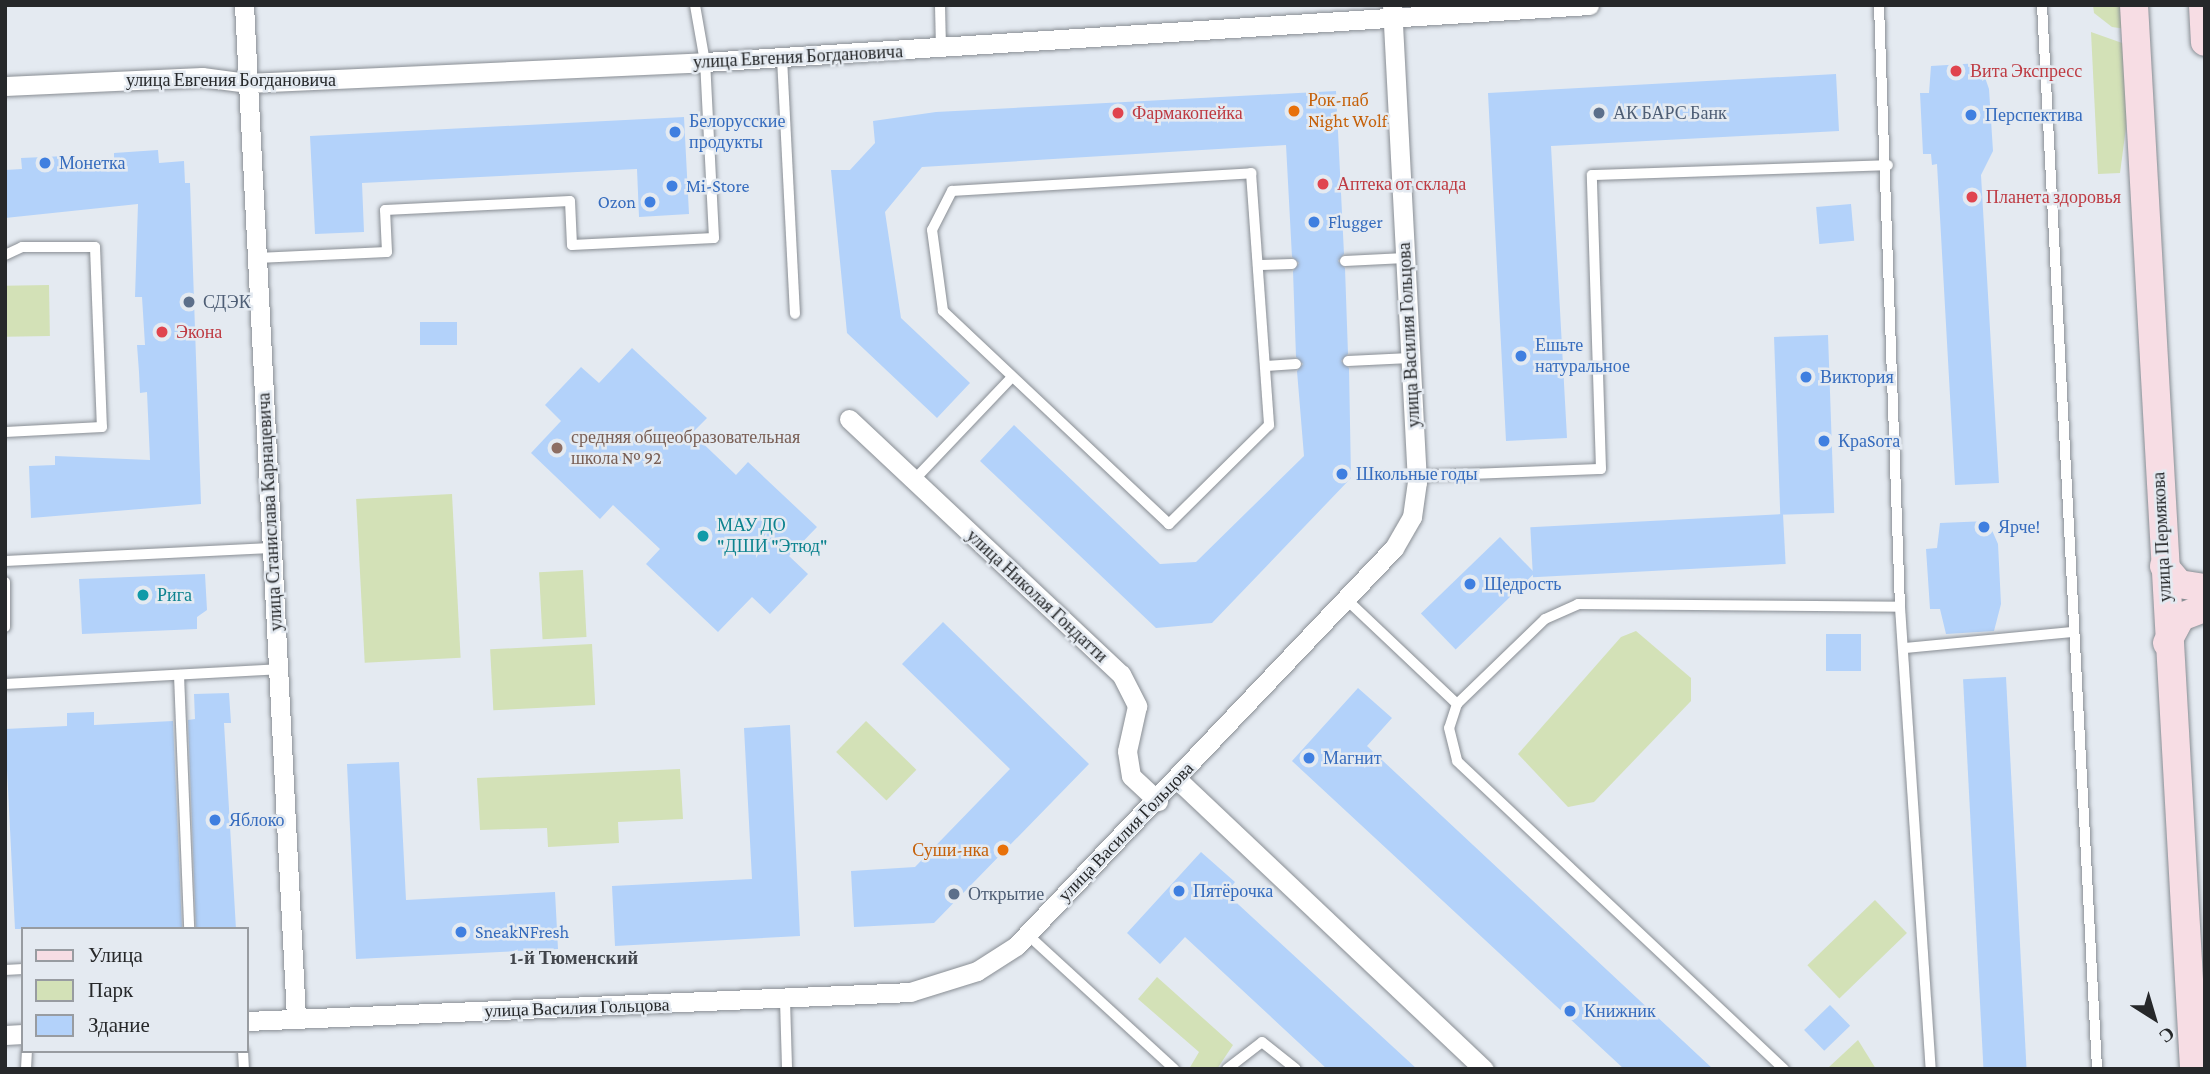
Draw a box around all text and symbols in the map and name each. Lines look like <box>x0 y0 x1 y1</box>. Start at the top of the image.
street label: улица Евгения Богдановича <box>693 41 903 73</box>
place label: Вита Экспресс <box>1970 60 2082 82</box>
marker: Вита Экспресс <box>1948 63 1964 79</box>
street label: улица Евгения Богдановича <box>126 69 336 91</box>
place label: Рок-паб Night Wolf <box>1308 90 1387 132</box>
place label: Фармакопейка <box>1132 102 1243 124</box>
place label: АК БАРС Банк <box>1613 102 1727 124</box>
marker: Рок-паб Night Wolf <box>1286 103 1302 119</box>
place label: Перспектива <box>1985 104 2083 126</box>
marker: Фармакопейка <box>1110 105 1126 121</box>
marker: АК БАРС Банк <box>1591 105 1607 121</box>
marker: Перспектива <box>1963 107 1979 123</box>
place label: Белорусские продукты <box>689 111 785 154</box>
marker: Белорусские продукты <box>667 124 683 140</box>
place label: Монетка <box>59 152 126 174</box>
marker: Монетка <box>37 155 53 171</box>
place label: Аптека от склада <box>1337 173 1466 195</box>
place label: Mi-Store <box>686 175 749 197</box>
marker: Аптека от склада <box>1315 176 1331 192</box>
marker: Mi-Store <box>664 178 680 194</box>
place label: Планета здоровья <box>1986 186 2121 208</box>
marker: Планета здоровья <box>1964 189 1980 205</box>
place label: Ozon <box>598 191 636 213</box>
marker: Ozon <box>642 194 658 210</box>
place label: Flugger <box>1328 211 1383 233</box>
marker: Flugger <box>1306 214 1322 230</box>
street label: улица Василия Гольцова <box>1393 242 1425 428</box>
place label: СДЭК <box>203 291 251 313</box>
marker: СДЭК <box>181 294 197 310</box>
place label: Экона <box>176 321 222 343</box>
marker: Экона <box>154 324 170 340</box>
place label: Ешьте натуральное <box>1535 335 1630 378</box>
marker: Ешьте натуральное <box>1513 348 1529 364</box>
place label: Виктория <box>1820 366 1894 388</box>
marker: Виктория <box>1798 369 1814 385</box>
street label: улица Станислава Карнацевича <box>253 392 287 632</box>
place label: средняя общеобразовательная школа № 92 <box>571 427 800 470</box>
place label: КраSота <box>1838 430 1900 452</box>
marker: КраSота <box>1816 433 1832 449</box>
marker: средняя общеобразовательная школа № 92 <box>549 440 565 456</box>
place label: Школьные годы <box>1356 463 1478 485</box>
marker: Школьные годы <box>1334 466 1350 482</box>
street label: улица Пермякова <box>2148 471 2176 603</box>
place label: МАУ ДО "ДШИ "Этюд" <box>717 515 827 558</box>
place label: Ярче! <box>1998 516 2040 538</box>
marker: Ярче! <box>1976 519 1992 535</box>
street label: улица Николая Гондатти <box>962 525 1112 667</box>
marker: МАУ ДО "ДШИ "Этюд" <box>695 528 711 544</box>
place label: Щедрость <box>1484 573 1562 595</box>
marker: Щедрость <box>1462 576 1478 592</box>
place label: Рига <box>157 584 192 606</box>
marker: Рига <box>135 587 151 603</box>
place label: Магнит <box>1323 747 1382 769</box>
marker: Магнит <box>1301 750 1317 766</box>
street label: улица Василия Гольцова <box>1054 758 1198 906</box>
place label: Яблоко <box>229 809 285 831</box>
marker: Яблоко <box>207 812 223 828</box>
place label: Суши-нка <box>912 839 989 861</box>
marker: Суши-нка <box>995 842 1011 858</box>
place label: Пятёрочка <box>1193 880 1273 902</box>
place label: Открытие <box>968 883 1044 905</box>
marker: Пятёрочка <box>1171 883 1187 899</box>
marker: Открытие <box>946 886 962 902</box>
place label: SneakNFresh <box>475 921 569 943</box>
marker: SneakNFresh <box>453 924 469 940</box>
legend <box>21 927 248 1053</box>
text: Улица <box>88 943 143 967</box>
district label: 1-й Тюменский <box>510 947 638 969</box>
text: Парк <box>88 978 133 1002</box>
north arrow <box>2119 983 2189 1053</box>
street label: улица Василия Гольцова <box>484 994 670 1022</box>
place label: Книжник <box>1584 1000 1656 1022</box>
marker: Книжник <box>1562 1003 1578 1019</box>
text: Здание <box>88 1013 150 1037</box>
text: С <box>2155 1023 2179 1048</box>

